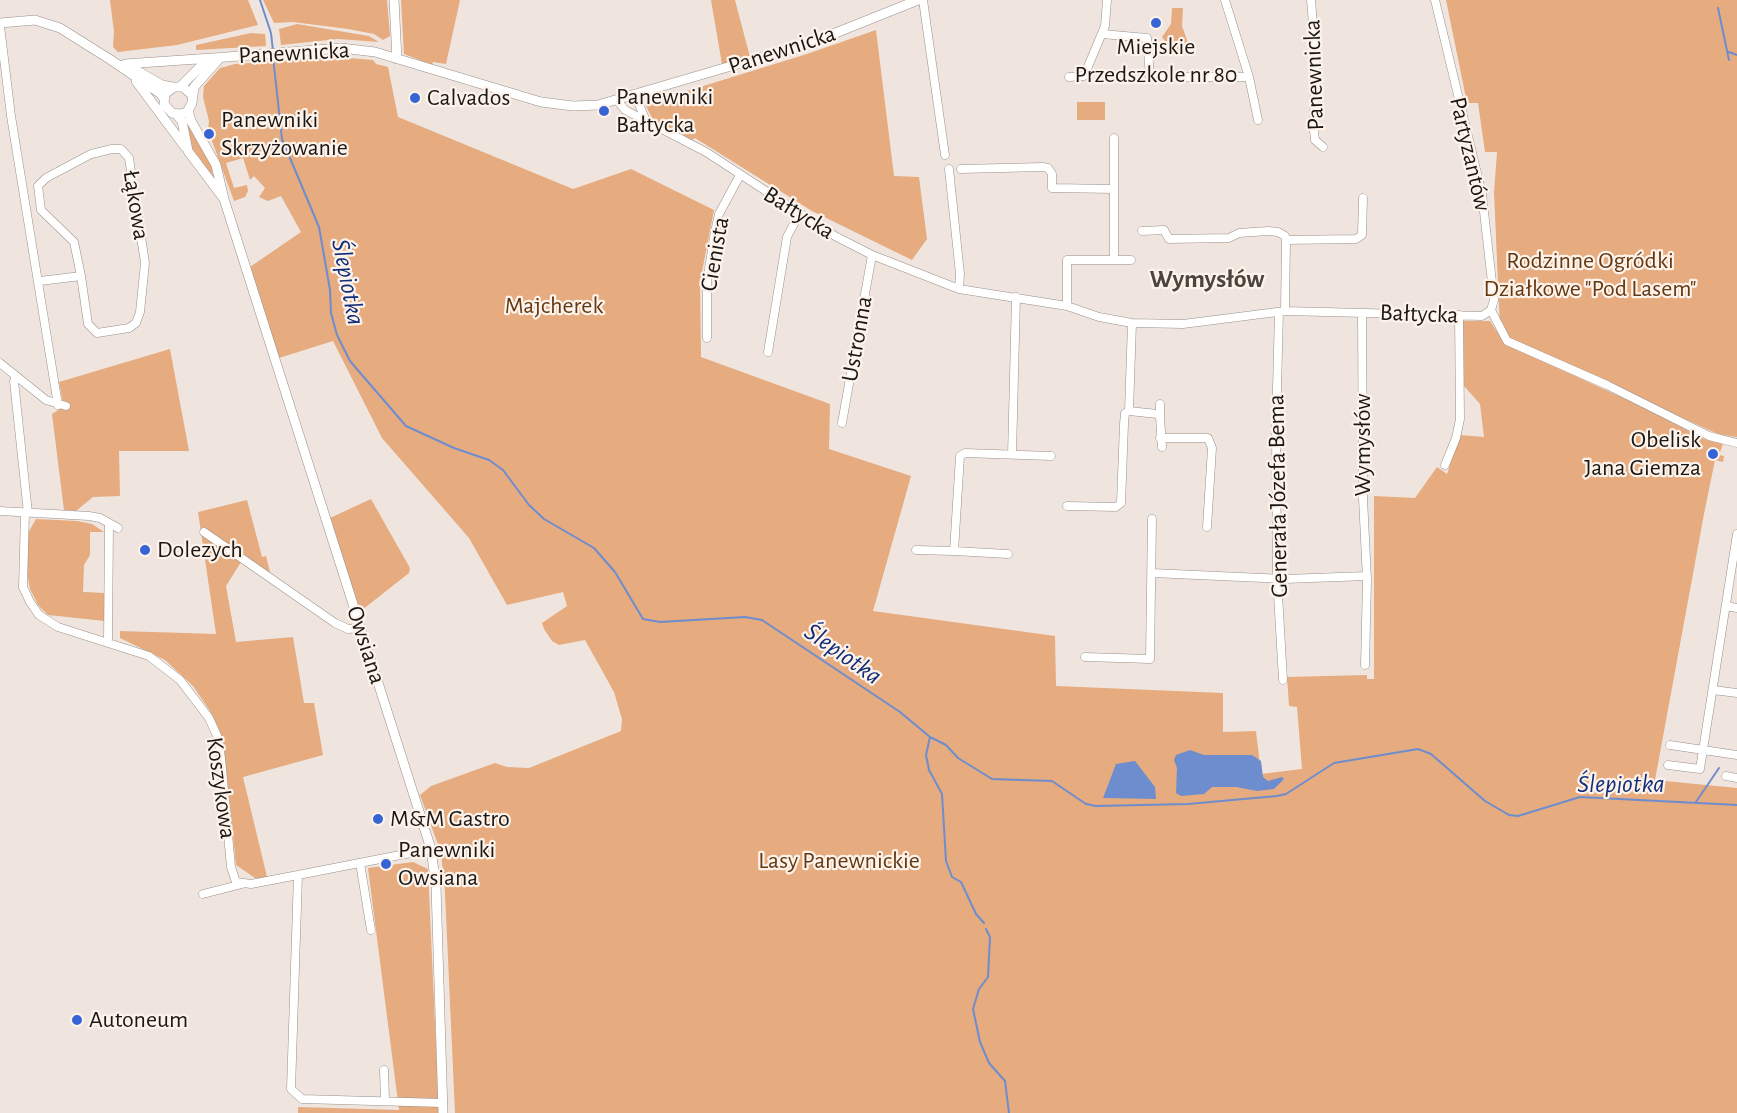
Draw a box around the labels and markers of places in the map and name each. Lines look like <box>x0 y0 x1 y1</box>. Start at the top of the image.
marker: Miejskie Przedszkole nr 80 <box>1149 16 1163 30</box>
place label: Miejskie Przedszkole nr 80 <box>1075 33 1237 89</box>
place label: Panewniki Bałtycka <box>616 83 713 139</box>
place label: Calvados <box>427 84 510 112</box>
marker: Calvados <box>408 91 422 105</box>
marker: Panewniki Bałtycka <box>597 104 611 118</box>
place label: Panewniki Skrzyżowanie <box>221 106 348 162</box>
marker: Panewniki Skrzyżowanie <box>202 127 216 141</box>
place label: Obelisk Jana Giemza <box>1584 426 1701 482</box>
marker: Obelisk Jana Giemza <box>1706 447 1720 461</box>
place label: Dolezych <box>157 536 243 564</box>
marker: Dolezych <box>138 543 152 557</box>
place label: M&M Gastro <box>390 805 510 833</box>
marker: M&M Gastro <box>371 812 385 826</box>
place label: Panewniki Owsiana <box>398 836 495 892</box>
marker: Panewniki Owsiana <box>379 857 393 871</box>
place label: Autoneum <box>89 1006 188 1034</box>
marker: Autoneum <box>70 1013 84 1027</box>

